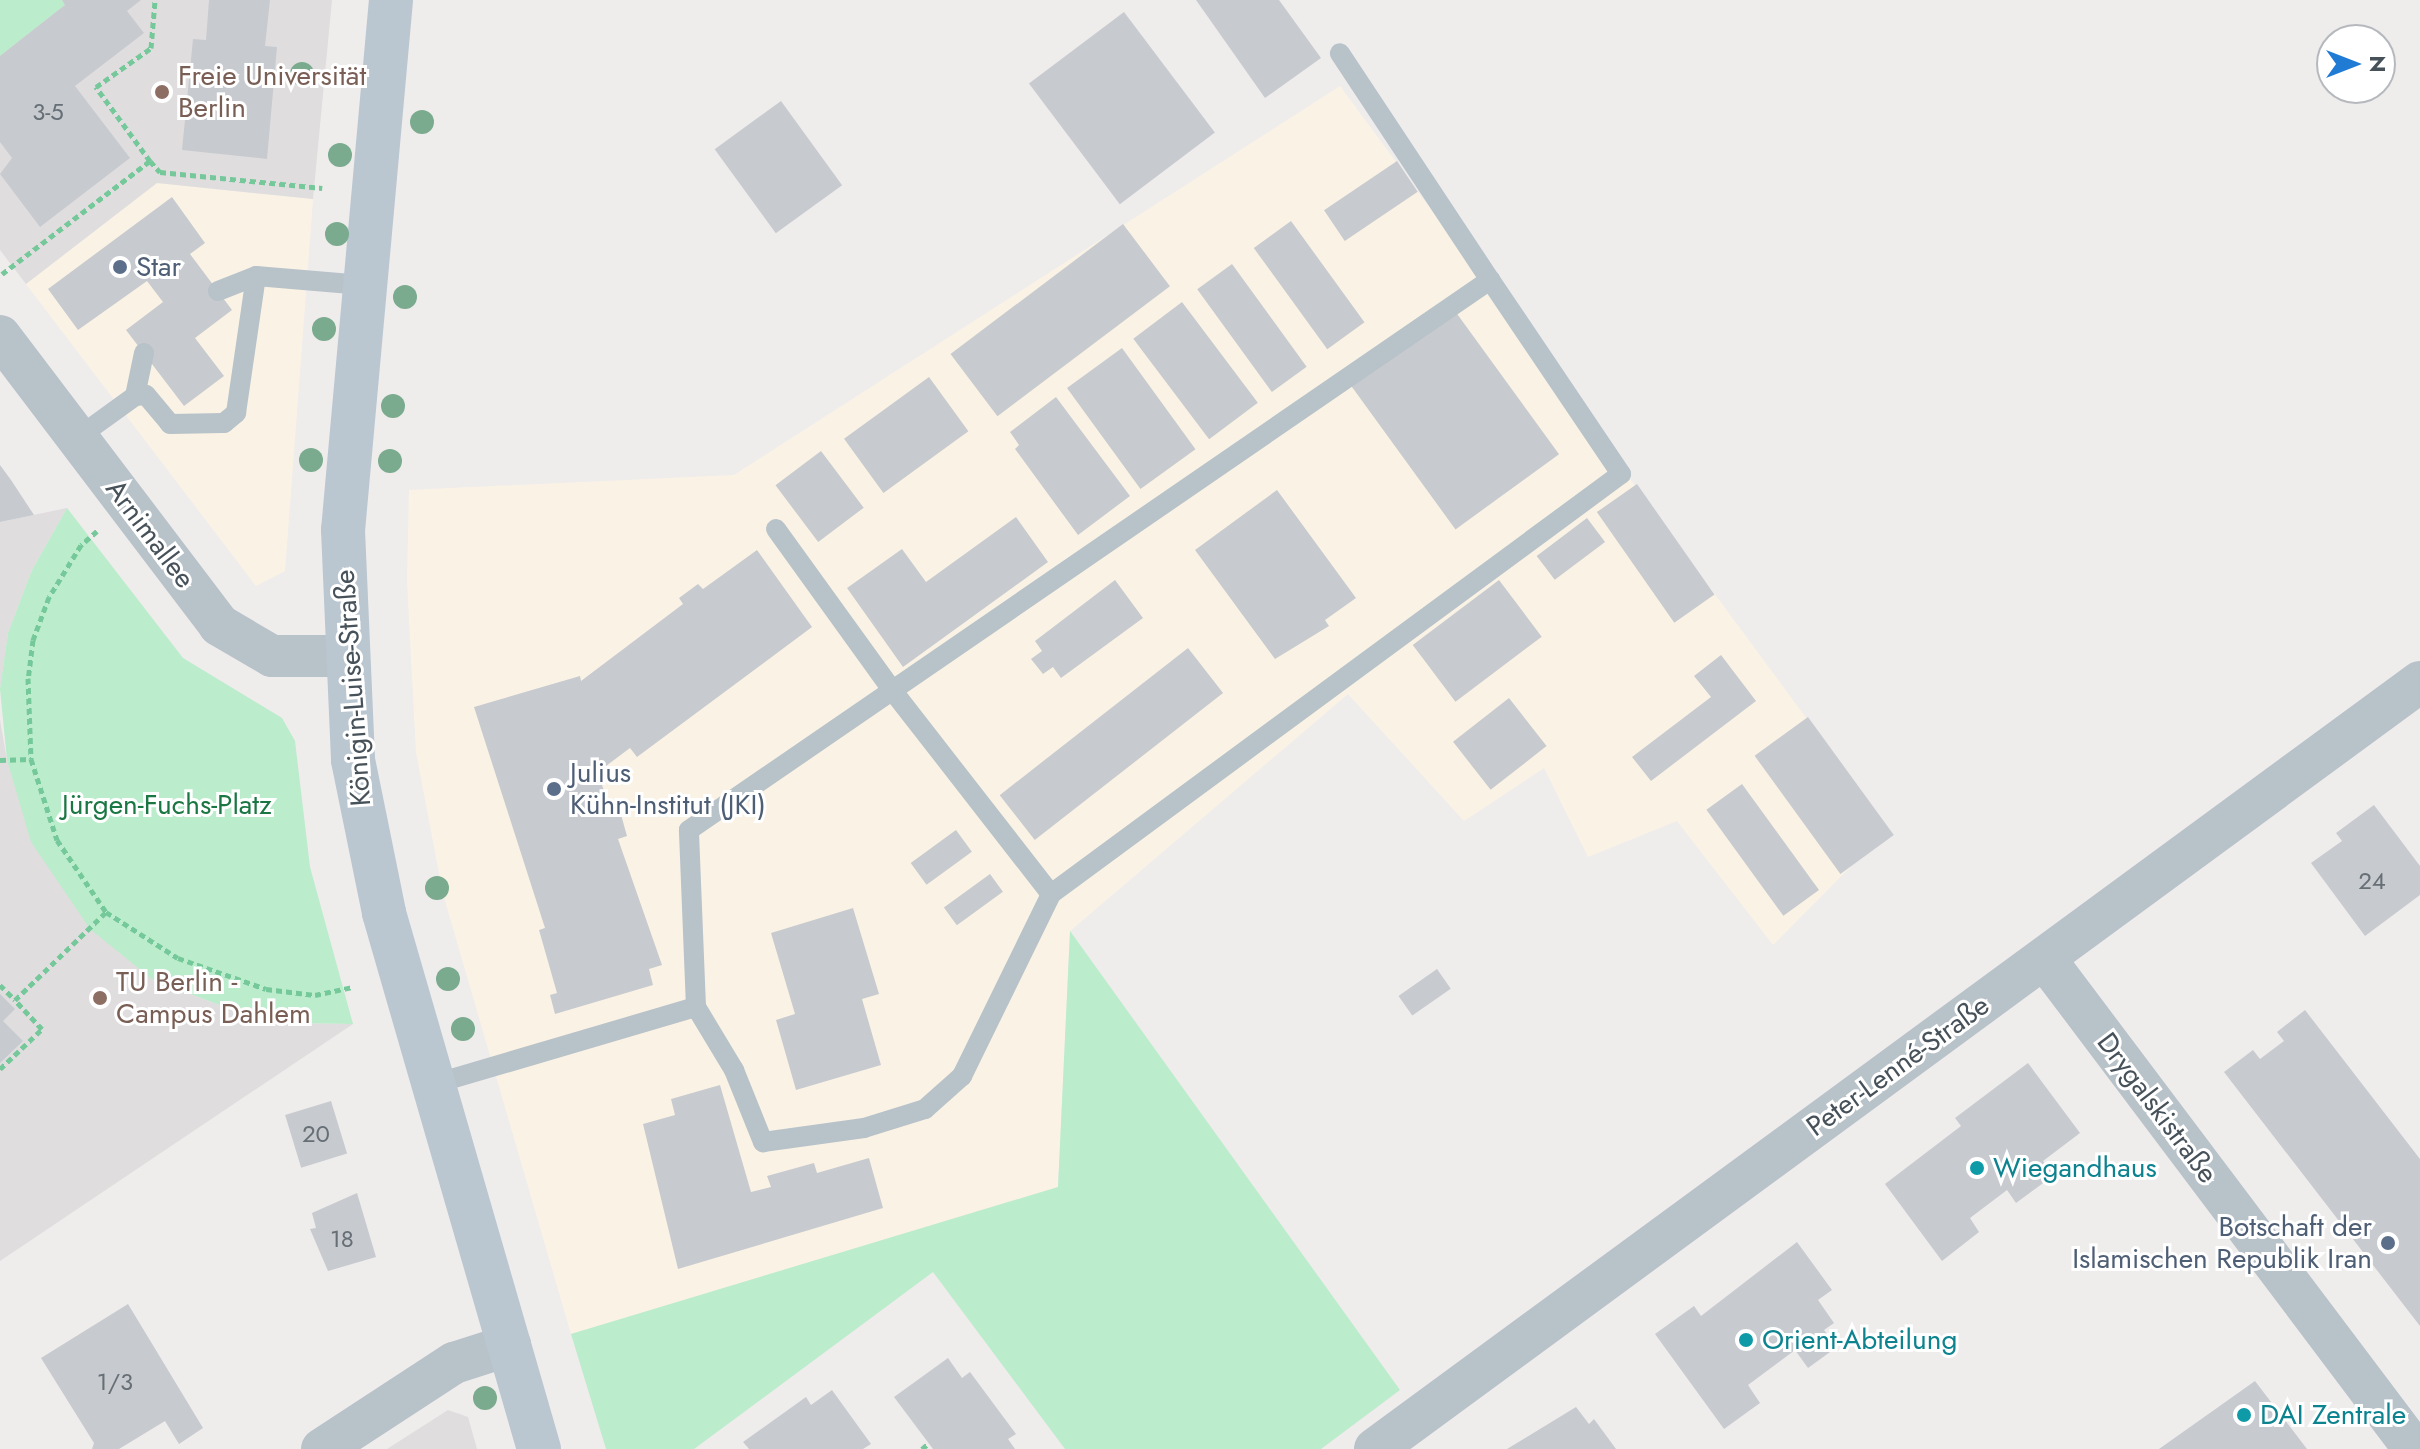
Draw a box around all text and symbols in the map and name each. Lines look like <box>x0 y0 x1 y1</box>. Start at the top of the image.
north arrow <box>2316 24 2396 104</box>
text: N <box>2362 55 2394 73</box>
place label: Freie Universität Berlin <box>178 59 366 125</box>
marker: Freie Universität Berlin <box>153 83 171 101</box>
house number: 3-5 <box>32 98 64 126</box>
place label: Star <box>136 250 181 284</box>
marker: Star <box>111 258 129 276</box>
street label: Arnimallee <box>98 473 202 595</box>
street label: Königin-Luise-Straße <box>328 569 378 807</box>
place label: Julius Kühn-Institut (JKI) <box>570 756 766 822</box>
marker: Julius Kühn-Institut (JKI) <box>545 780 563 798</box>
park label: Jürgen-Fuchs-Platz <box>62 788 272 822</box>
house number: 24 <box>2358 867 2386 895</box>
place label: TU Berlin - Campus Dahlem <box>116 965 311 1031</box>
street label: Peter-Lenné-Straße <box>1800 988 1996 1144</box>
marker: TU Berlin - Campus Dahlem <box>91 989 109 1007</box>
street label: Drygalskistraße <box>2090 1026 2224 1190</box>
house number: 20 <box>302 1120 330 1148</box>
place label: Wiegandhaus <box>1993 1151 2157 1185</box>
marker: Wiegandhaus <box>1968 1159 1986 1177</box>
place label: Botschaft der Islamischen Republik Iran <box>2072 1210 2372 1276</box>
house number: 18 <box>330 1225 354 1253</box>
marker: Botschaft der Islamischen Republik Iran <box>2379 1234 2397 1252</box>
place label: Orient-Abteilung <box>1762 1323 1957 1357</box>
marker: Orient-Abteilung <box>1737 1331 1755 1349</box>
house number: 1/3 <box>97 1368 133 1396</box>
place label: DAI Zentrale <box>2260 1398 2406 1432</box>
marker: DAI Zentrale <box>2235 1406 2253 1424</box>

